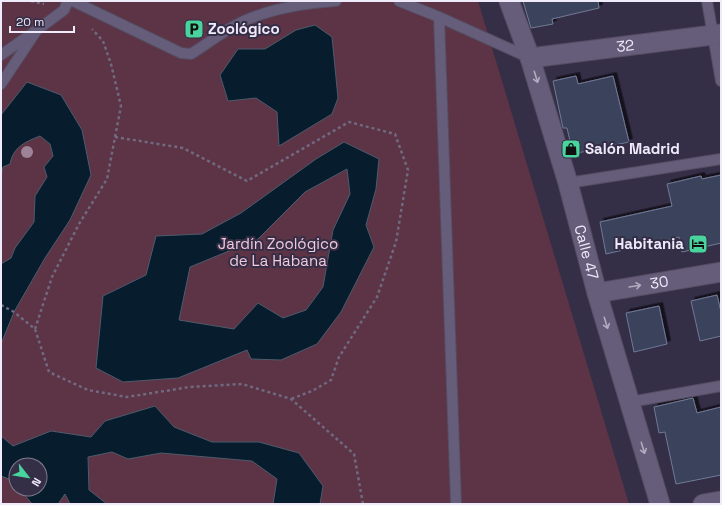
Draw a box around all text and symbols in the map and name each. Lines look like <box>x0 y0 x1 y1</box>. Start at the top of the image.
scale bar <box>10 8 74 34</box>
text: 20 m <box>16 14 44 30</box>
parking icon: Zoológico <box>183 18 205 40</box>
place label: Zoológico <box>208 19 280 38</box>
street label: 32 <box>615 35 635 56</box>
one-way arrow <box>533 71 540 84</box>
shop icon: Salón Madrid <box>560 138 582 160</box>
place label: Salón Madrid <box>585 139 680 158</box>
street label: Calle 47 <box>570 223 603 282</box>
hotel icon: Habitania <box>687 233 709 255</box>
park label: Jardín Zoológico de La Habana <box>218 234 338 270</box>
place label: Habitania <box>615 234 684 253</box>
street label: 30 <box>648 271 670 293</box>
one-way arrow <box>628 282 641 290</box>
one-way arrow <box>603 317 610 330</box>
one-way arrow <box>640 441 647 454</box>
north arrow <box>8 457 48 497</box>
text: N <box>29 475 44 489</box>

